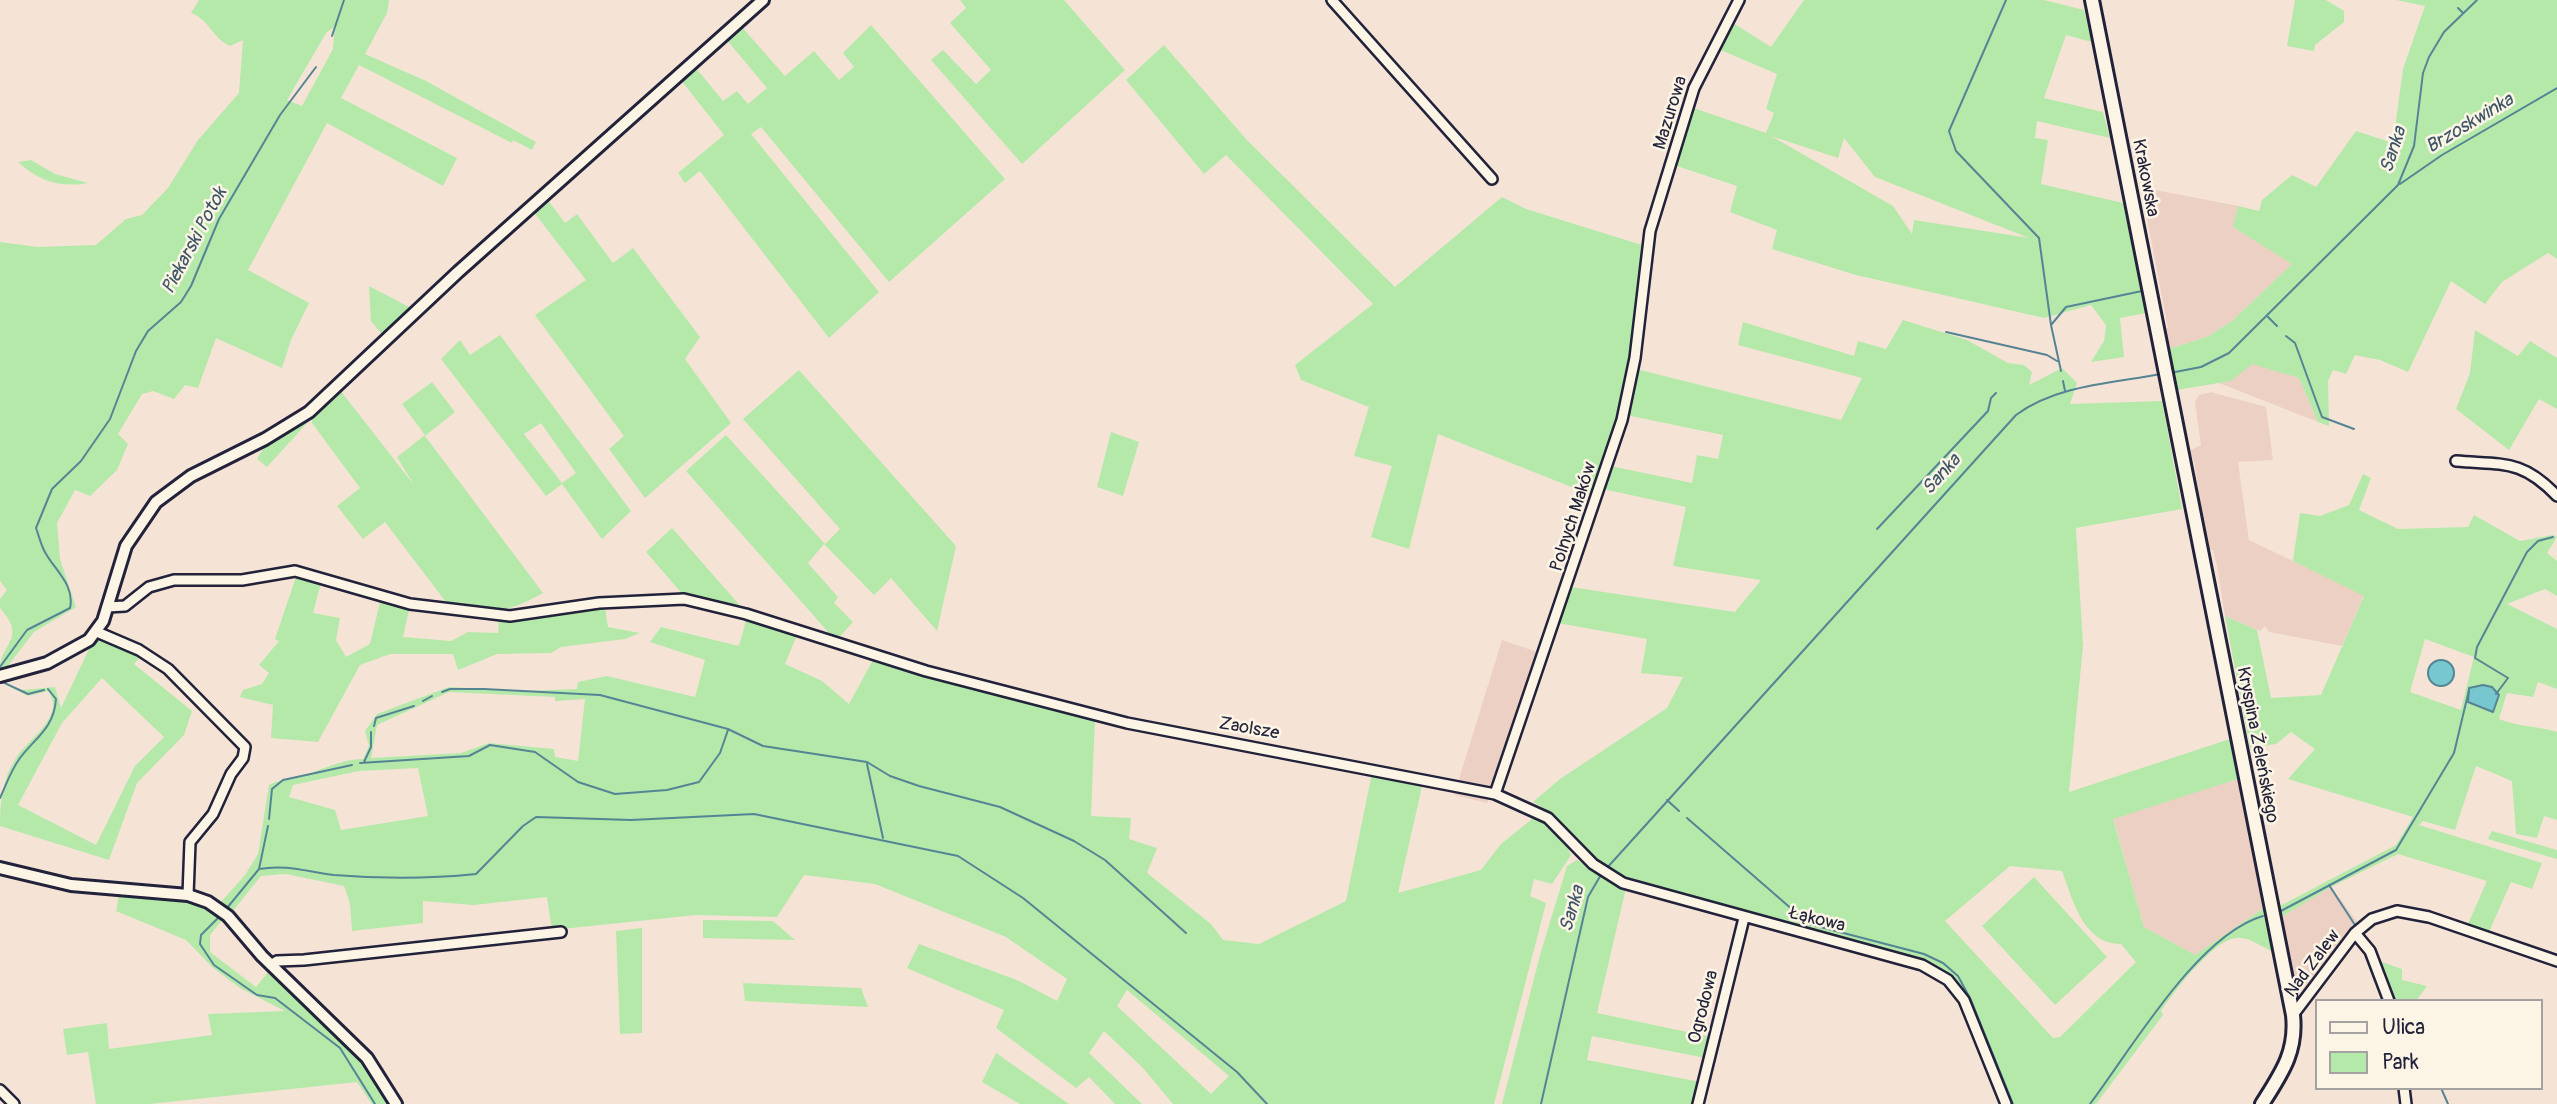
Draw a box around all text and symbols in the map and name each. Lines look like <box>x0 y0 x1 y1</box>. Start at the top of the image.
street label: Mazurowa <box>1650 74 1692 152</box>
water label: Brzoskwinka <box>2422 89 2518 159</box>
water label: Sanka <box>2376 124 2412 176</box>
street label: Krakowska <box>2127 137 2163 219</box>
water label: Piekarski Potok <box>157 184 233 298</box>
water label: Sanka <box>1918 450 1966 500</box>
street label: Polnych Maków <box>1546 460 1602 574</box>
street label: Kryspina Żeleńskiego <box>2231 665 2283 825</box>
street label: Zaolsze <box>1217 713 1281 745</box>
water label: Sanka <box>1556 883 1590 935</box>
street label: Łąkowa <box>1787 903 1847 937</box>
street label: Nad Zalew <box>2281 926 2345 1002</box>
street label: Ogrodowa <box>1684 968 1724 1046</box>
legend <box>2316 999 2543 1090</box>
text: Ulica <box>2382 1014 2425 1041</box>
text: Park <box>2382 1049 2419 1076</box>

